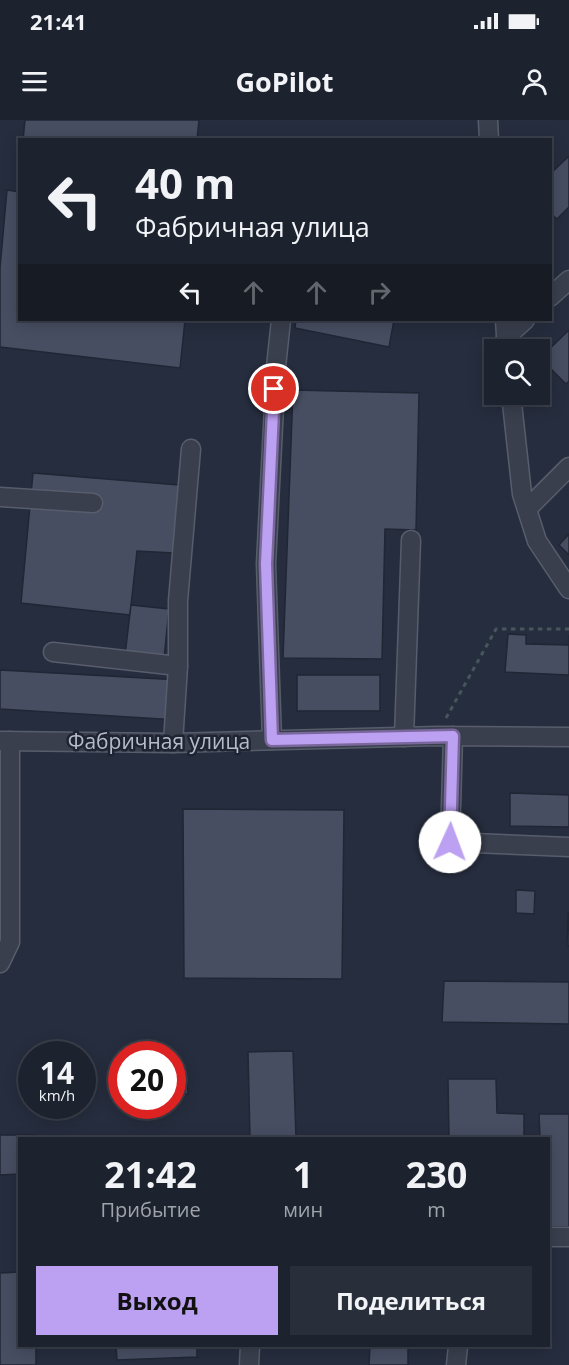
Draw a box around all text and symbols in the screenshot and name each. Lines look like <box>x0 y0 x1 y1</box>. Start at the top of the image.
text: 21:41 <box>30 6 87 36</box>
text: GoPilot <box>235 63 334 100</box>
icon: menu <box>18 65 51 98</box>
icon: person <box>518 65 551 98</box>
text: 40 m <box>135 154 235 211</box>
icon: left <box>36 162 114 240</box>
text: Фабричная улица <box>135 208 370 245</box>
icon: left <box>174 276 207 309</box>
icon: ahead <box>237 276 270 309</box>
icon: ahead <box>300 276 333 309</box>
icon: right <box>363 276 396 309</box>
map controls <box>484 339 550 405</box>
button: search <box>484 339 550 405</box>
pin <box>248 363 299 414</box>
icon: arrive <box>257 372 290 405</box>
street label: Фабричная улица <box>68 727 250 755</box>
position arrow <box>418 810 482 874</box>
speed limit sign: 20 <box>108 1041 186 1119</box>
text: 14 <box>40 1052 74 1093</box>
text: km/h <box>39 1085 75 1105</box>
text: 21:42 <box>104 1150 197 1199</box>
text: 1 <box>293 1150 313 1199</box>
text: 230 <box>406 1150 467 1199</box>
text: Прибытие <box>101 1196 201 1223</box>
text: мин <box>283 1196 323 1223</box>
text: m <box>427 1196 446 1223</box>
button: Выход <box>36 1266 278 1335</box>
button: Поделиться <box>290 1266 532 1335</box>

